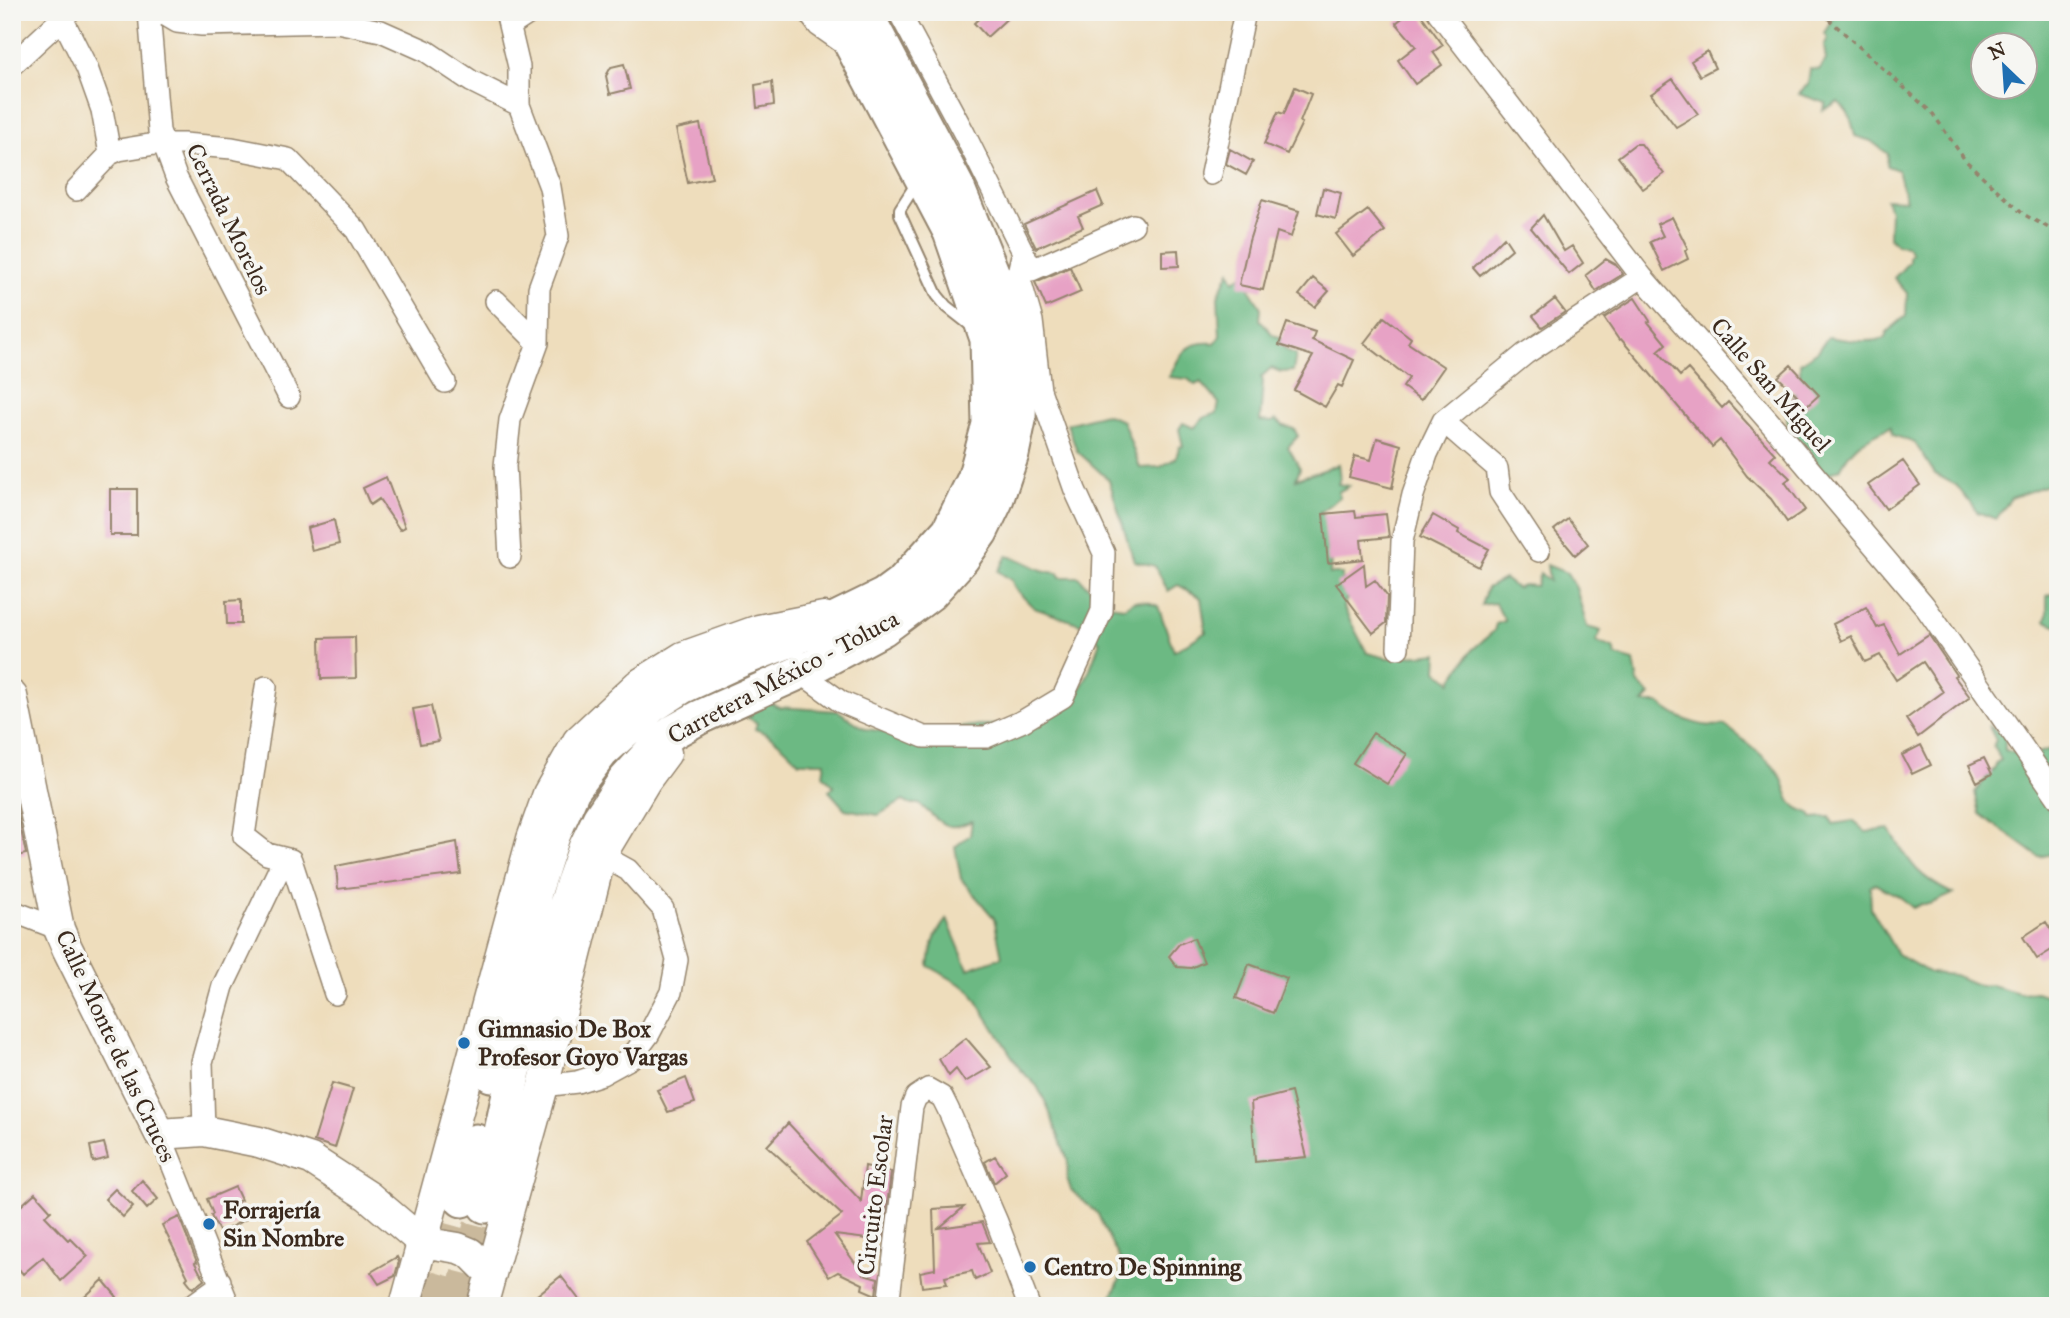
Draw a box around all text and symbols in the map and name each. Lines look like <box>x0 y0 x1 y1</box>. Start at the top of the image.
north arrow <box>1968 32 2038 102</box>
text: N <box>1985 37 2009 65</box>
street label: Cerrada Morelos <box>179 138 279 300</box>
street label: Calle San Miguel <box>1704 311 1838 459</box>
street label: Carretera México - Toluca <box>662 603 904 751</box>
street label: Calle Monte de las Cruces <box>49 925 183 1167</box>
place label: Gimnasio De Box Profesor Goyo Vargas <box>478 1014 688 1072</box>
marker: Gimnasio De Box Profesor Goyo Vargas <box>456 1035 472 1051</box>
street label: Circuito Escolar <box>850 1113 900 1277</box>
place label: Forrajería Sin Nombre <box>223 1195 344 1253</box>
marker: Forrajería Sin Nombre <box>201 1216 217 1232</box>
place label: Centro De Spinning <box>1044 1252 1242 1282</box>
marker: Centro De Spinning <box>1022 1259 1038 1275</box>

